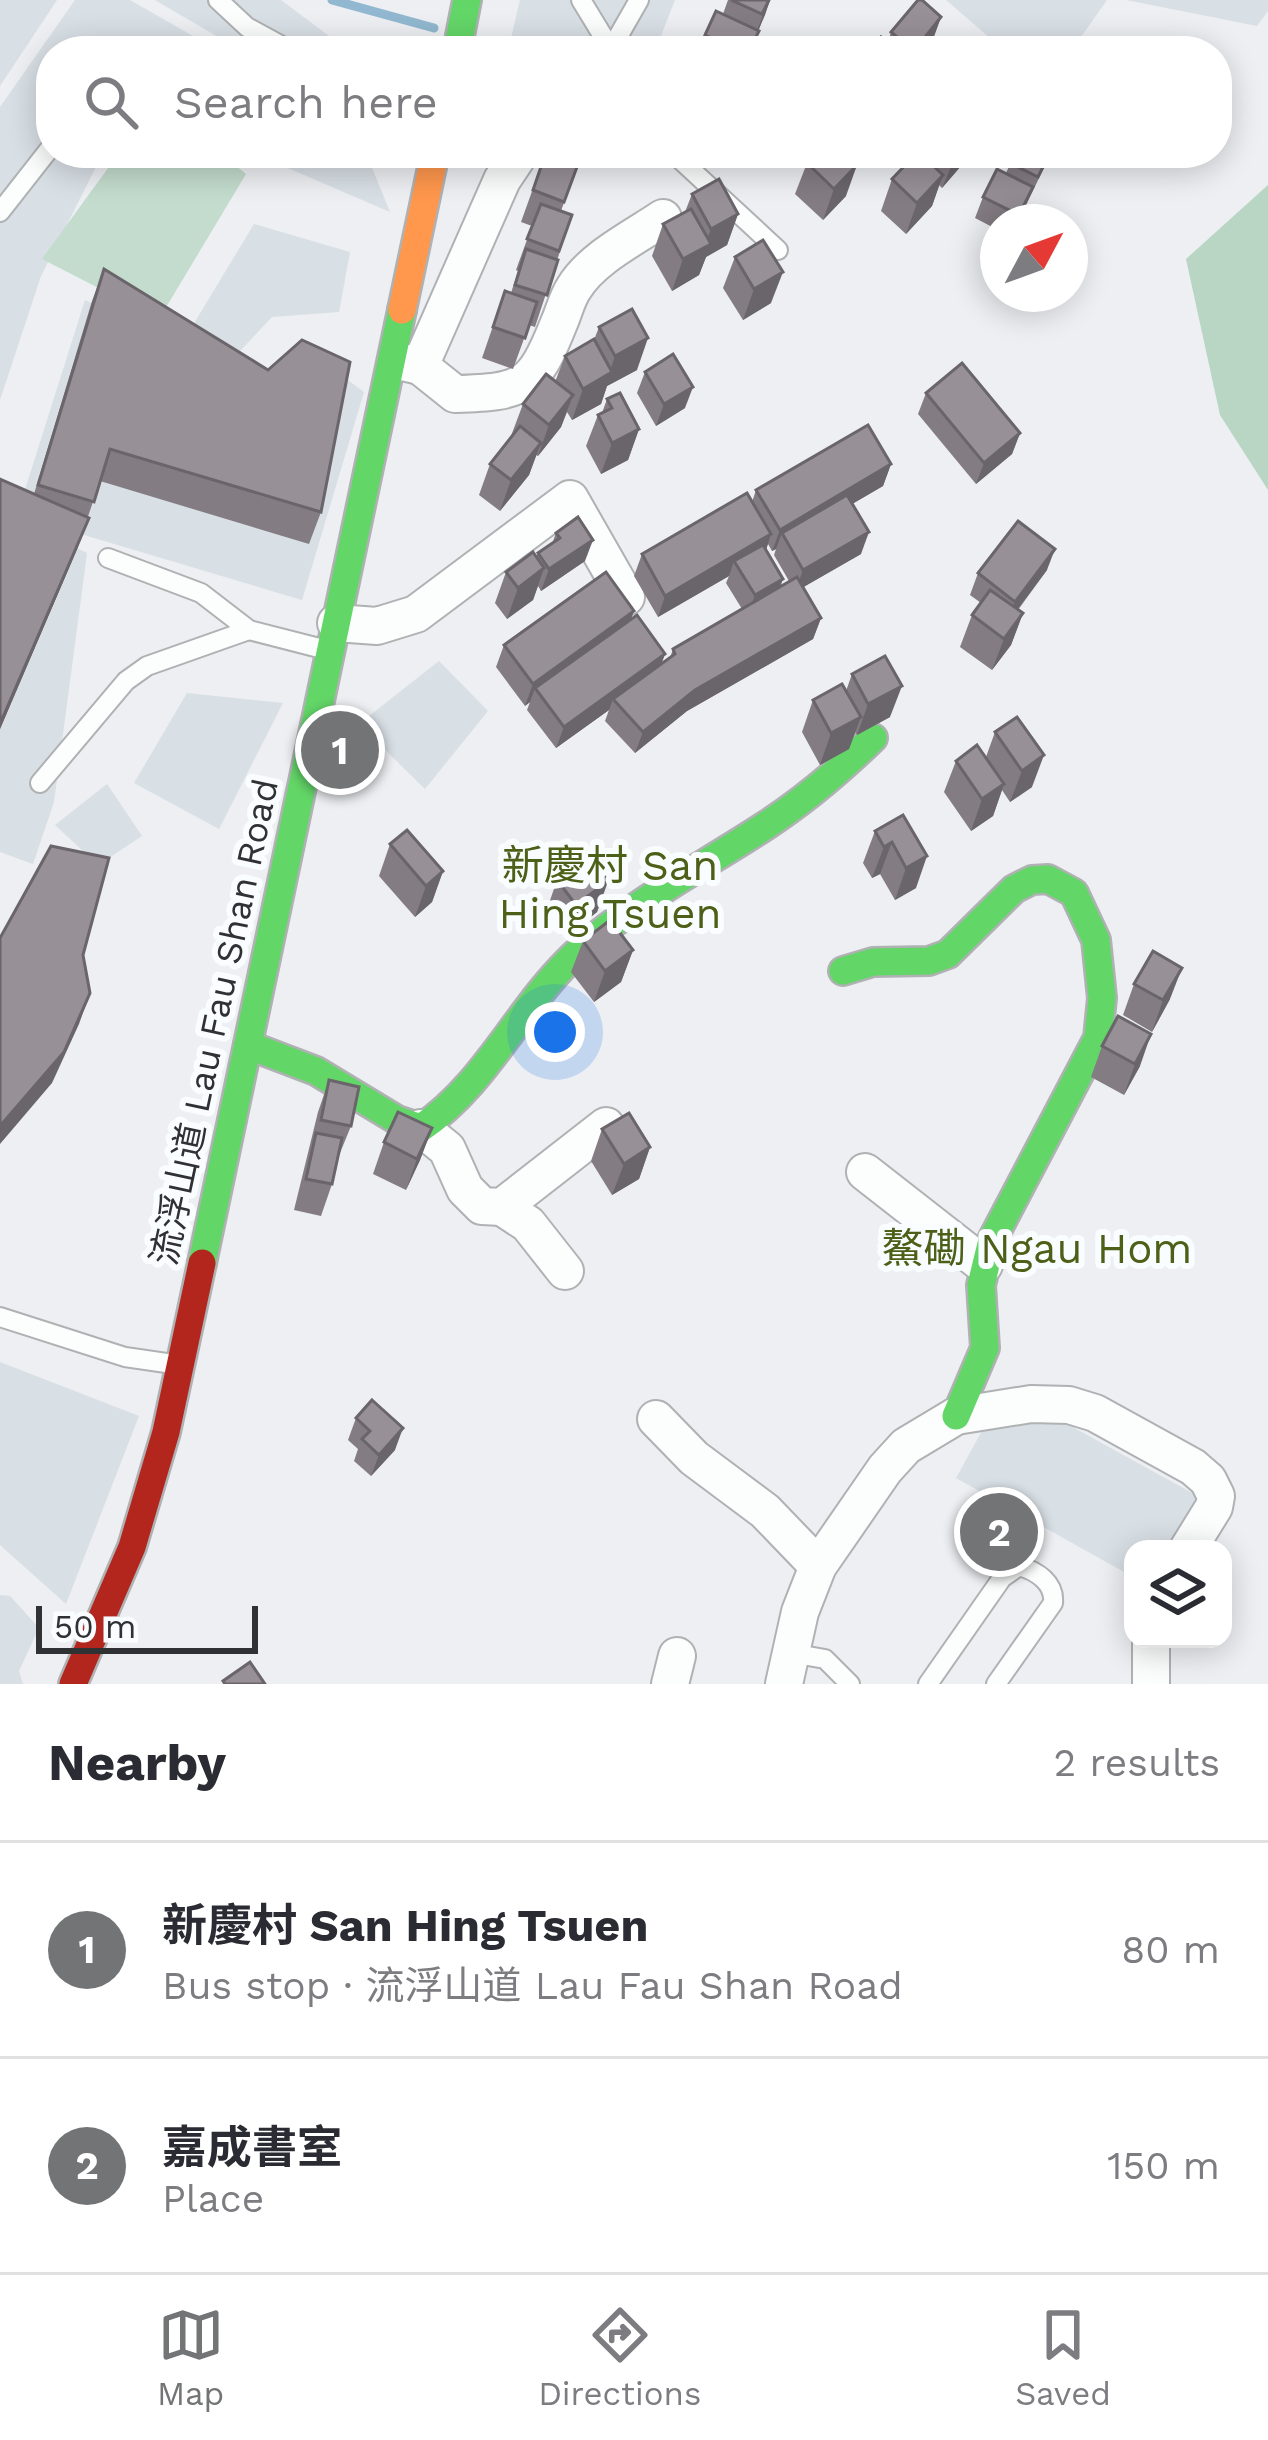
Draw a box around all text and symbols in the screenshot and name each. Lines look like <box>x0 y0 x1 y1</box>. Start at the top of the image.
search box <box>36 36 1232 168</box>
icon: search <box>78 69 144 135</box>
text: Search here <box>174 76 438 129</box>
north arrow <box>980 204 1088 312</box>
pin: 1 <box>301 705 379 795</box>
street label: 流浮山道 Lau Fau Shan Road <box>143 775 287 1269</box>
district label: 新慶村 San Hing Tsuen <box>498 841 722 938</box>
your location <box>525 1002 585 1062</box>
district label: 鰲磡 Ngau Hom <box>882 1224 1192 1273</box>
pin: 2 <box>960 1487 1038 1577</box>
map controls <box>1124 1540 1232 1648</box>
button: layers <box>1124 1540 1232 1648</box>
scale bar <box>36 1600 258 1653</box>
text: 50 m <box>54 1607 136 1646</box>
text: Nearby <box>48 1733 226 1792</box>
text: 2 results <box>1054 1740 1220 1785</box>
text: 新慶村 San Hing Tsuen <box>162 1899 648 1952</box>
text: 1 <box>79 1927 95 1972</box>
text: 80 m <box>1121 1927 1220 1972</box>
text: Bus stop · 流浮山道 Lau Fau Shan Road <box>162 1963 903 2008</box>
text: 嘉成書室 <box>162 2121 342 2174</box>
text: 2 <box>75 2143 99 2188</box>
text: 150 m <box>1107 2143 1220 2188</box>
text: Place <box>162 2176 264 2221</box>
tab: Map <box>157 2302 224 2413</box>
tab: Directions <box>538 2302 701 2413</box>
tab: Saved <box>1015 2302 1111 2413</box>

